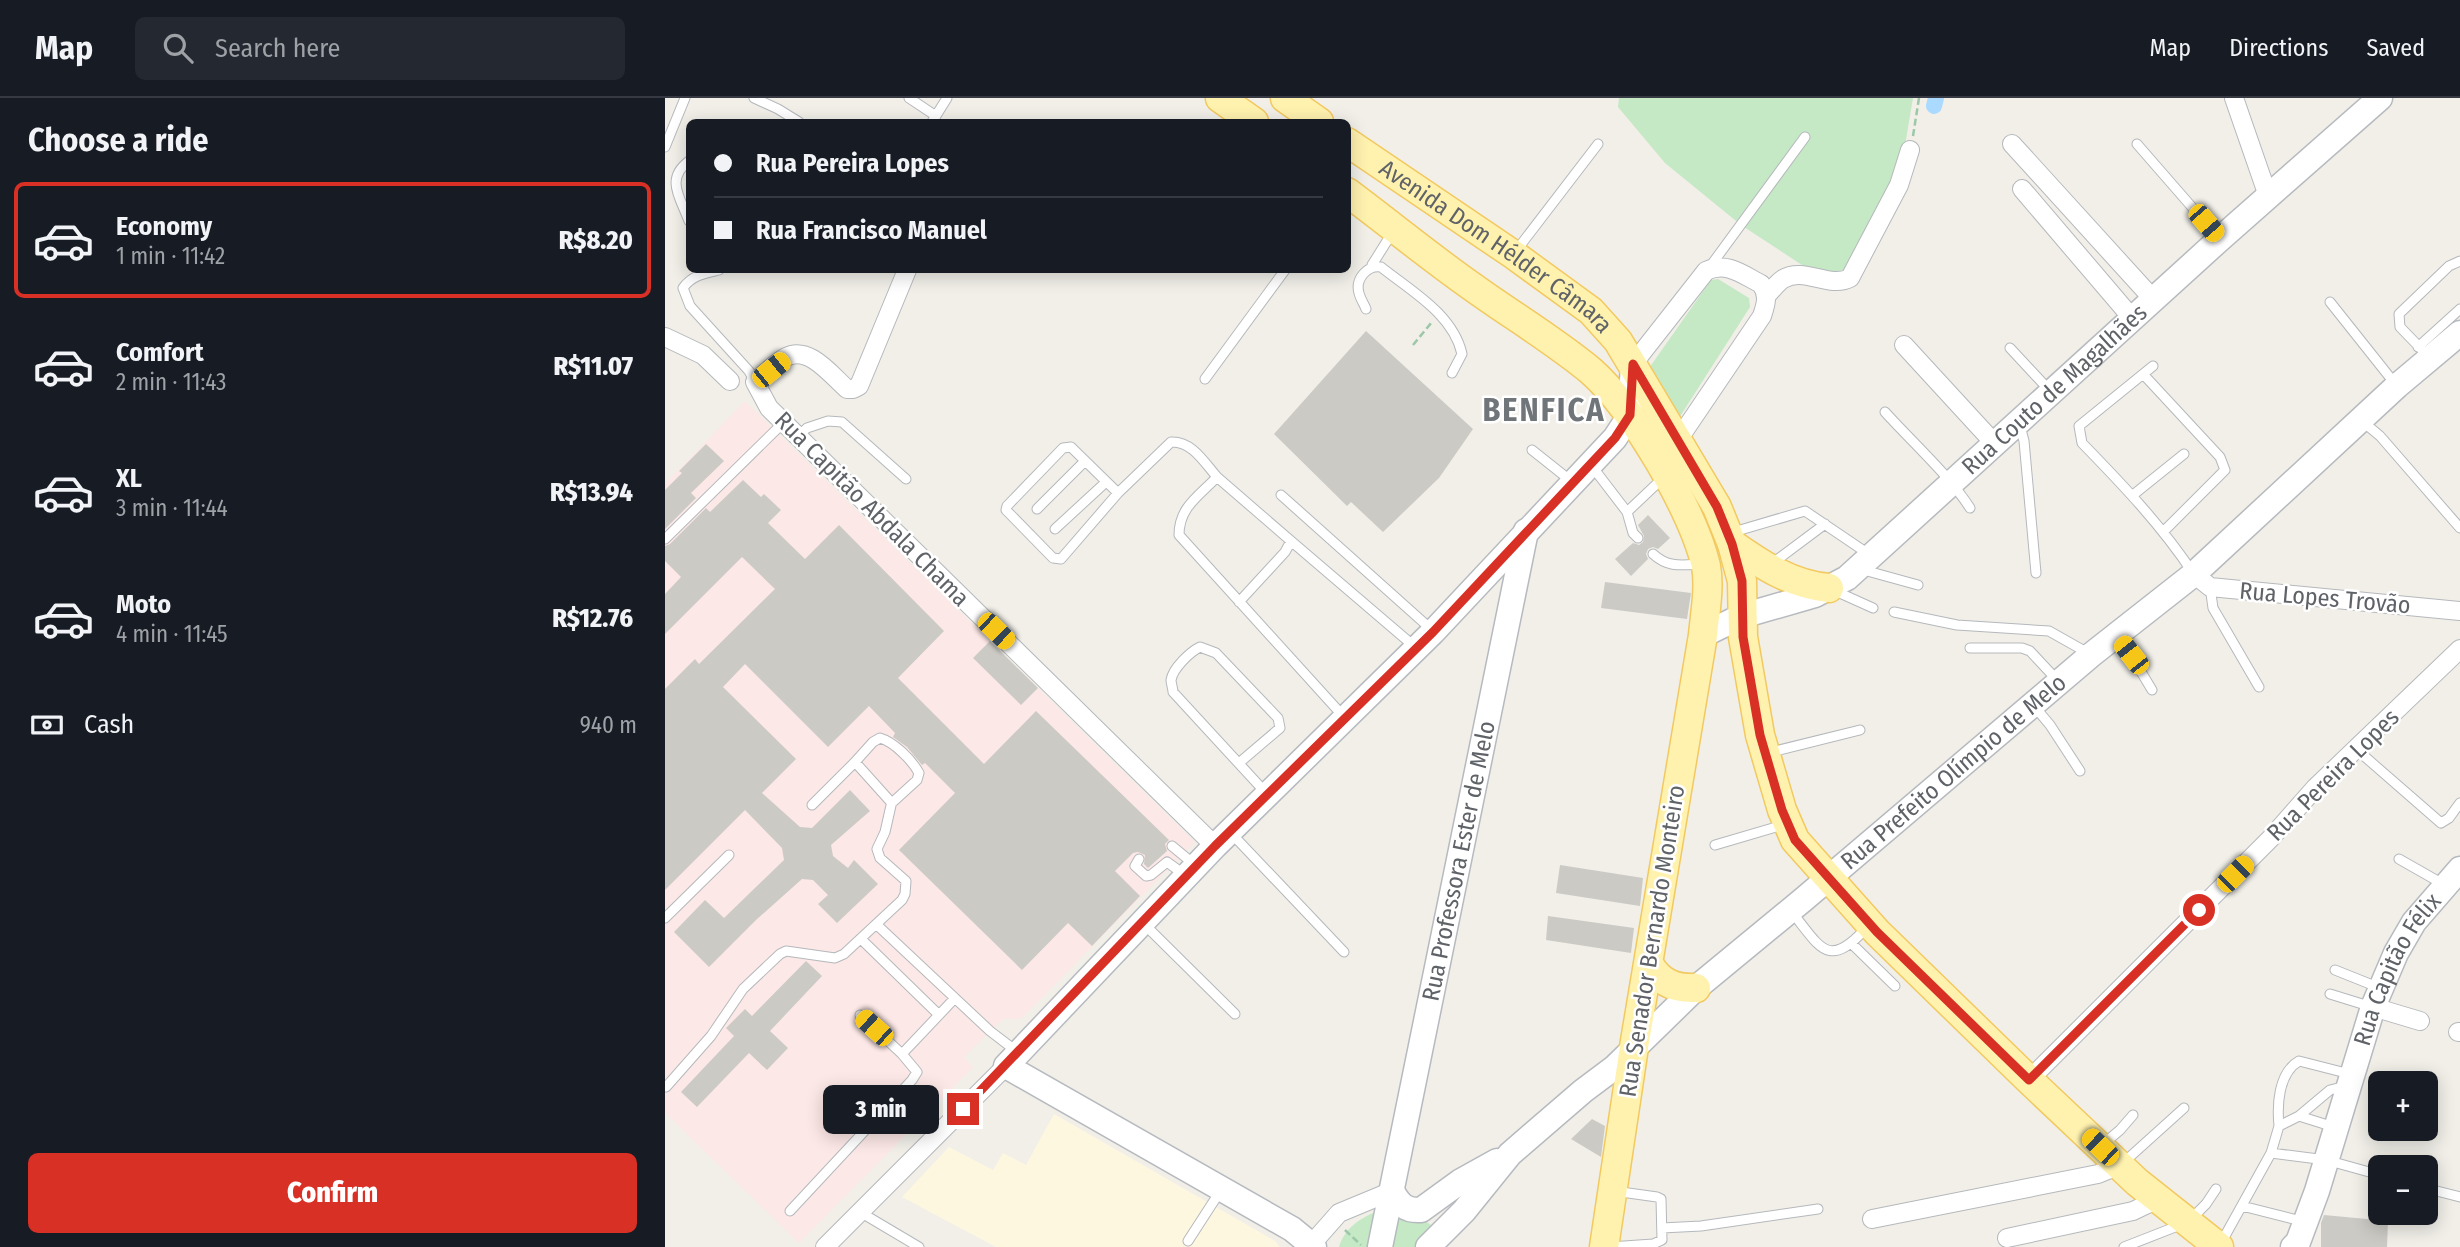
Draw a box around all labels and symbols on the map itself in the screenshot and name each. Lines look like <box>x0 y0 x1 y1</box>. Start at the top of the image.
street label: Avenida Dom Hélder Câmara <box>1374 154 1618 339</box>
car <box>2185 200 2228 246</box>
street label: Rua Couto de Magalhães <box>1956 298 2153 480</box>
car <box>749 349 794 391</box>
district label: BENFICA <box>1482 391 1606 429</box>
street label: Rua Capitão Abdala Chama <box>769 406 975 612</box>
street label: Rua Lopes Trovão <box>2238 577 2412 619</box>
car <box>974 609 1019 653</box>
car <box>2110 632 2153 678</box>
street label: Rua Prefeito Olímpio de Melo <box>1835 668 2072 875</box>
street label: Rua Pereira Lopes <box>2261 703 2405 847</box>
street label: Rua Professora Ester de Melo <box>1416 718 1501 1004</box>
street label: Rua Senador Bernardo Monteiro <box>1614 783 1690 1099</box>
car <box>2213 852 2258 896</box>
street label: Rua Capitão Félix <box>2348 887 2447 1049</box>
route start <box>2183 894 2215 926</box>
car <box>852 1006 897 1050</box>
callout: 3 min <box>823 1084 939 1134</box>
route end <box>947 1093 979 1125</box>
car <box>2078 1125 2123 1169</box>

